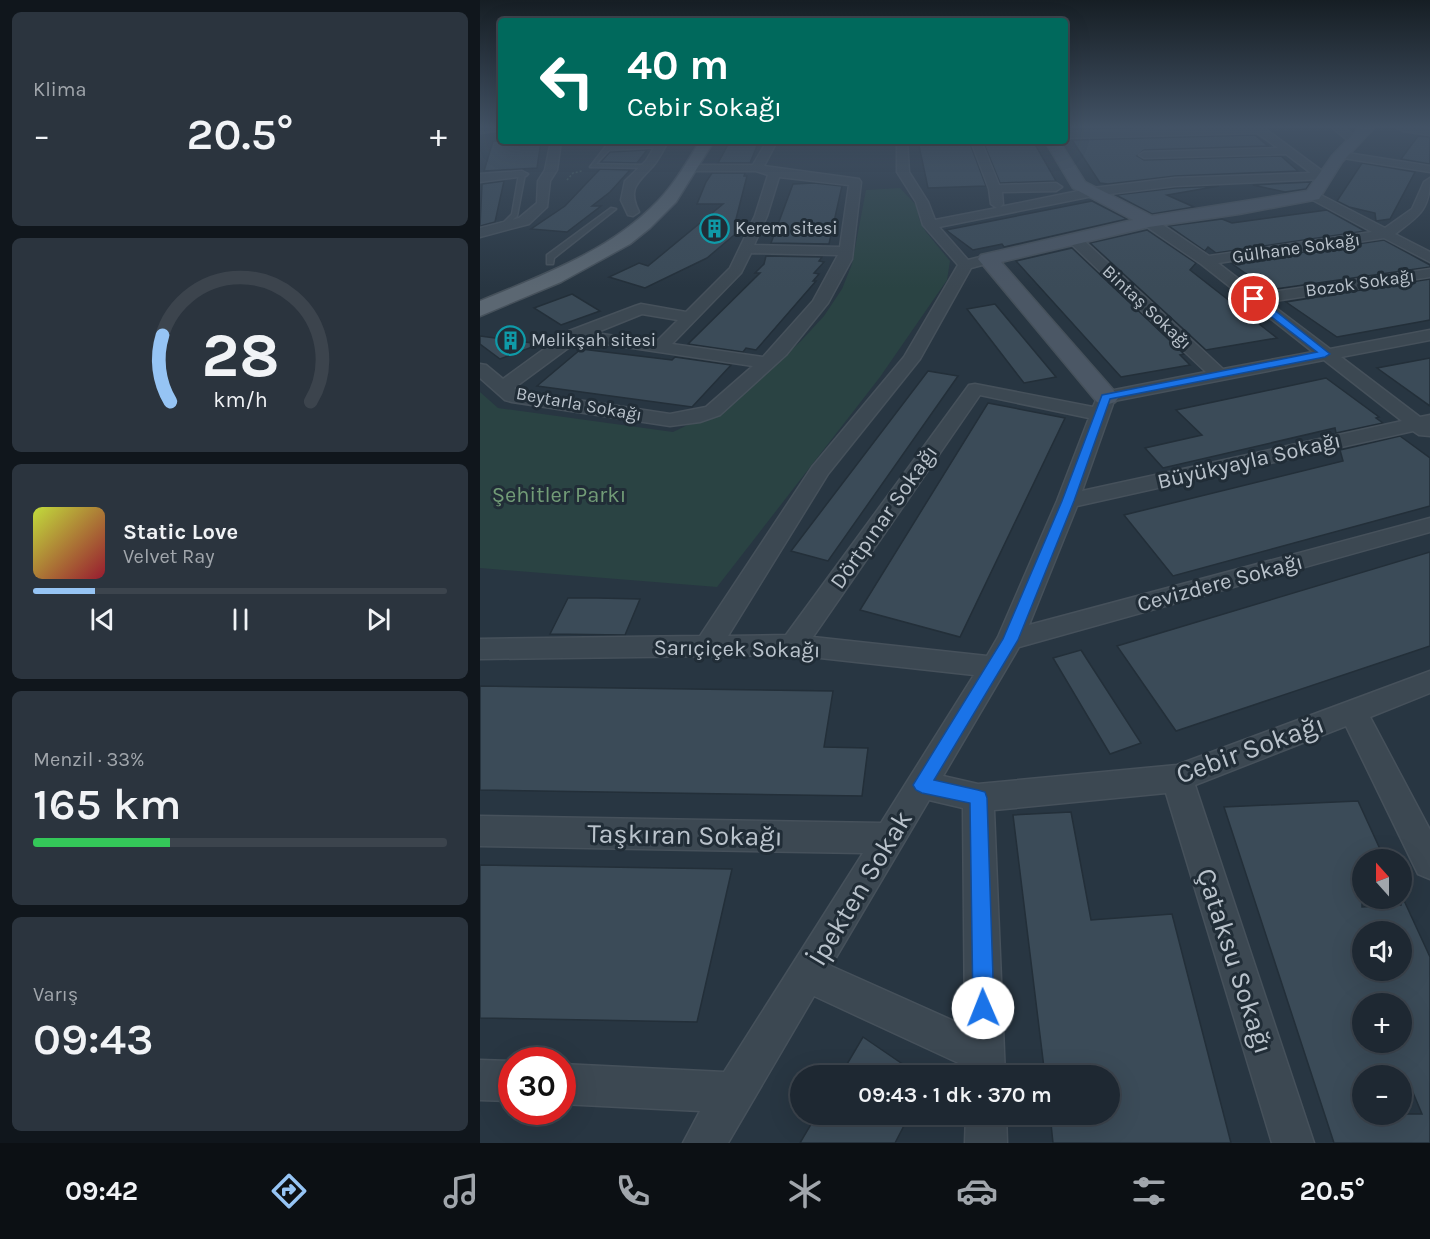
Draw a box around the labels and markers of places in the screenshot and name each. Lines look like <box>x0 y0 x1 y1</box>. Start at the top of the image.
building icon: Kerem sitesi <box>698 212 730 244</box>
place label: Kerem sitesi <box>735 217 838 239</box>
pin <box>1228 273 1279 324</box>
building icon: Melikşah sitesi <box>494 324 526 356</box>
place label: Melikşah sitesi <box>531 329 656 351</box>

